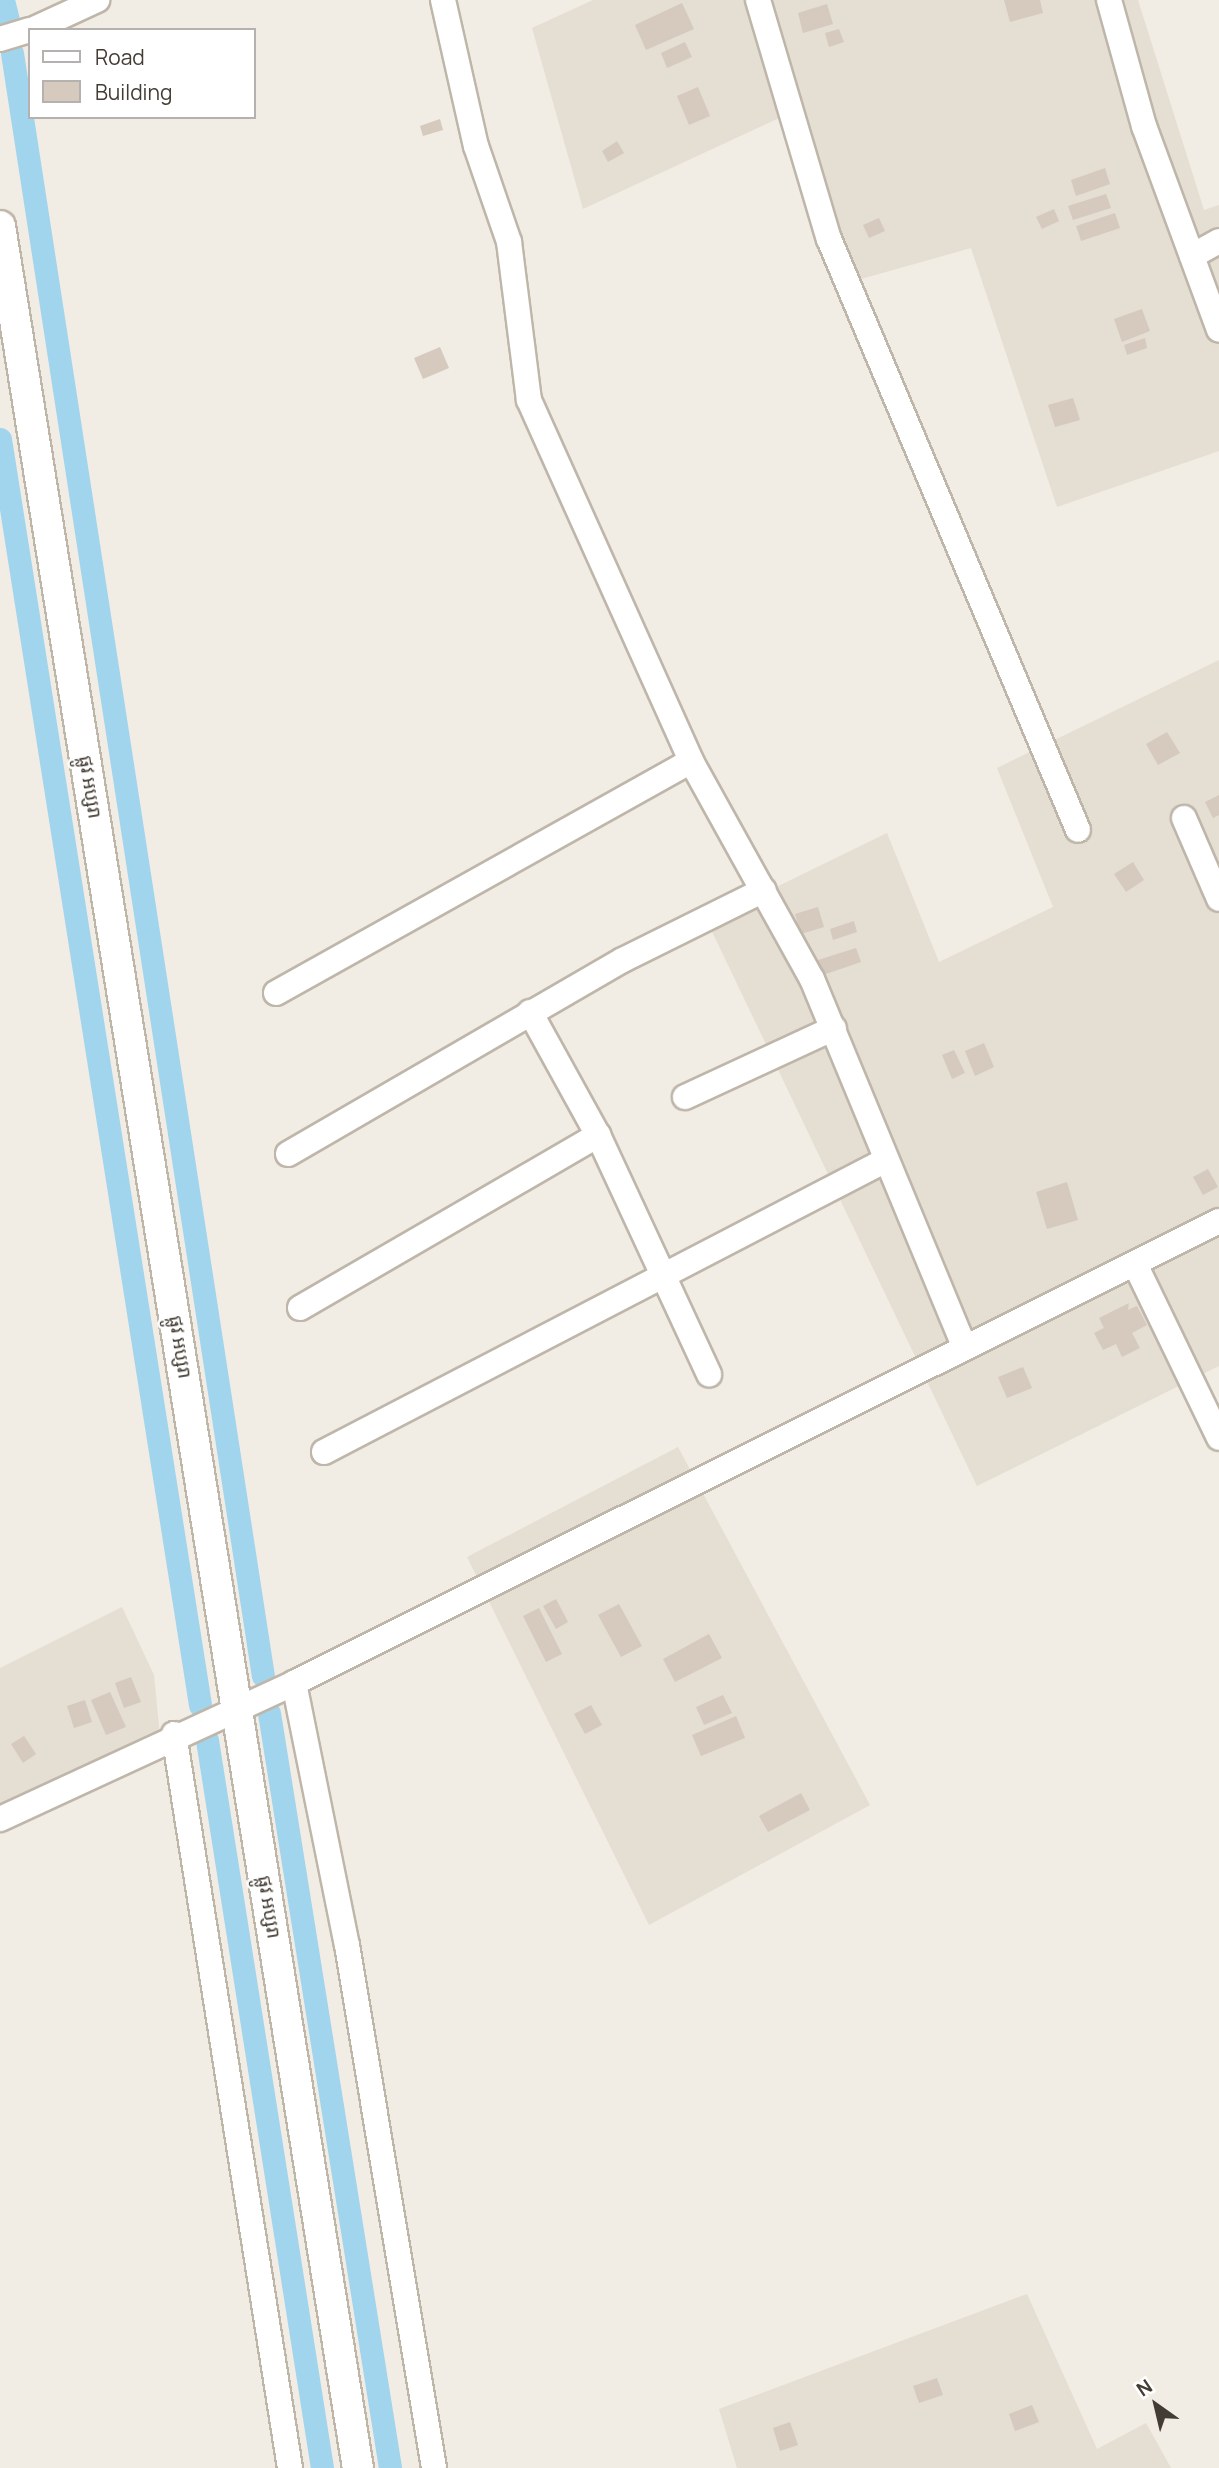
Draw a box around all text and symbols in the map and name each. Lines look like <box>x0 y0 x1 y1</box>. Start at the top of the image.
legend <box>28 28 256 119</box>
text: Road <box>95 43 145 71</box>
text: Building <box>95 78 172 106</box>
street label: ផ្លូវ អប្សរា <box>74 754 106 820</box>
street label: ផ្លូវ អប្សរា <box>164 1314 196 1380</box>
street label: ផ្លូវ អប្សរា <box>253 1874 285 1940</box>
north arrow <box>1121 2370 1191 2440</box>
text: N <box>1131 2373 1157 2402</box>

